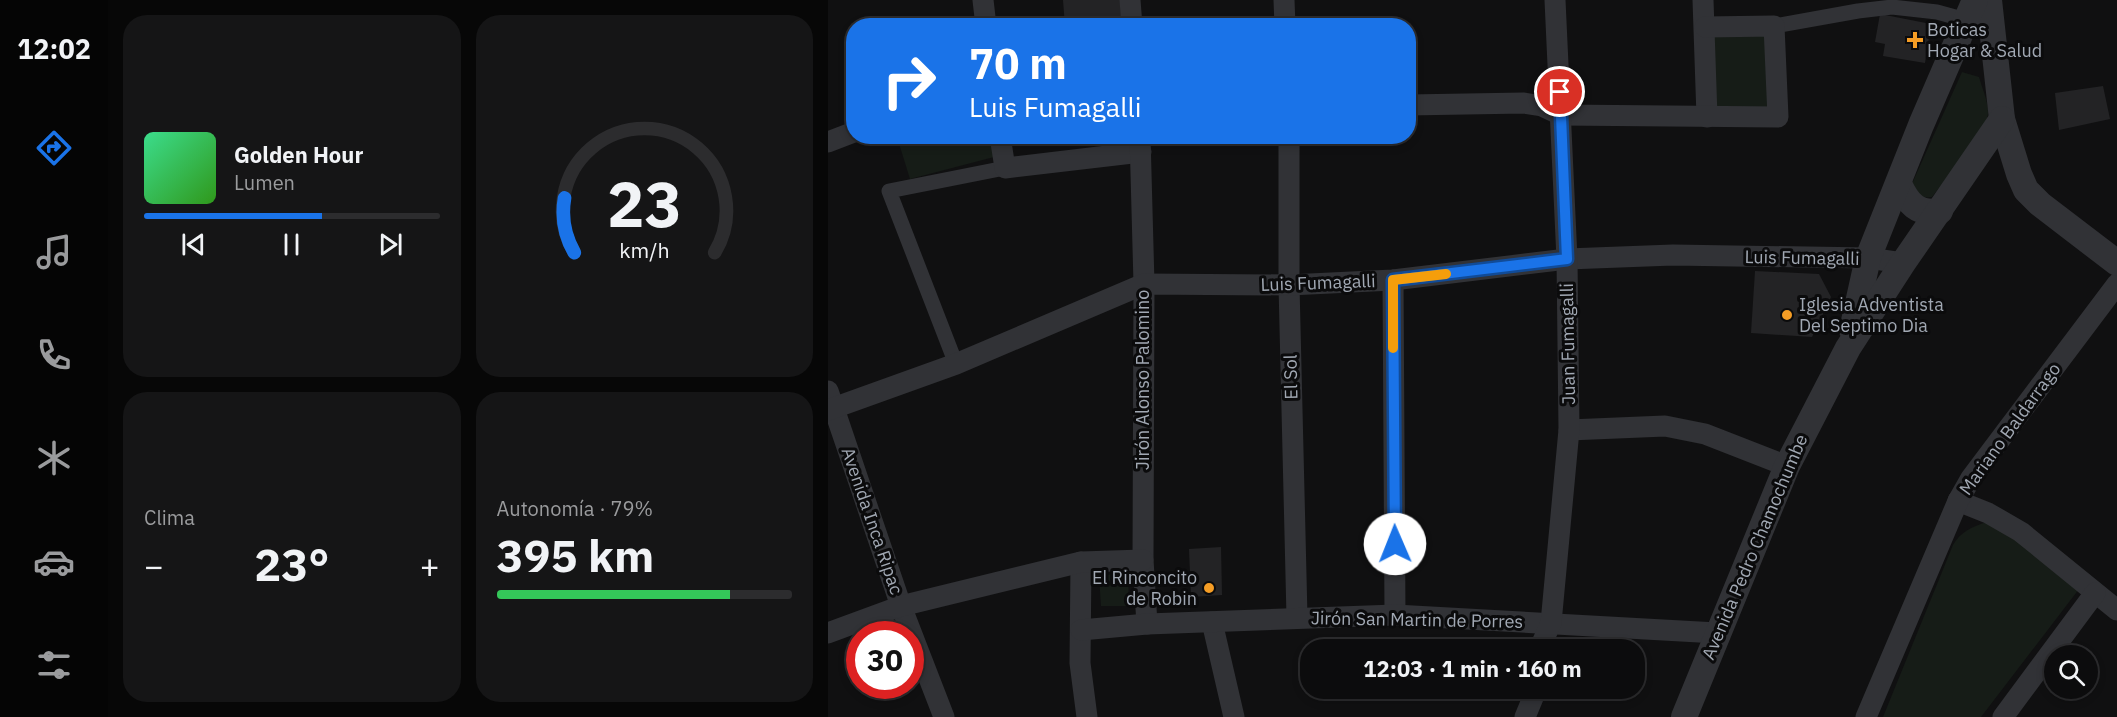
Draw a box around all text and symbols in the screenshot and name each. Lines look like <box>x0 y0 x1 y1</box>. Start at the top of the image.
place label: Boticas Hogar & Salud <box>1927 18 2042 62</box>
text: 12:02 <box>17 31 91 66</box>
marker: Boticas Hogar & Salud <box>1908 33 1922 47</box>
text: 70 m <box>969 36 1067 91</box>
icon: right <box>870 42 948 120</box>
pin <box>1534 66 1585 117</box>
icon: arrive <box>1543 75 1576 108</box>
text: Luis Fumagalli <box>969 89 1142 124</box>
icon: directions <box>33 127 75 169</box>
text: Golden Hour <box>234 140 363 169</box>
text: 23 <box>607 163 682 244</box>
text: Lumen <box>234 169 295 196</box>
icon: previous <box>177 228 210 261</box>
icon: pause <box>275 228 308 261</box>
icon: next <box>374 228 407 261</box>
icon: music <box>33 231 75 273</box>
text: km/h <box>619 237 669 265</box>
street label: Luis Fumagalli <box>1744 245 1860 270</box>
street label: Luis Fumagalli <box>1260 269 1376 296</box>
street label: Juan Fumagalli <box>1555 283 1580 405</box>
street label: Jirón Alonso Palomino <box>1131 290 1154 470</box>
place label: Iglesia Adventista Del Septimo Dia <box>1799 293 1944 337</box>
marker: Iglesia Adventista Del Septimo Dia <box>1780 308 1794 322</box>
icon: phone <box>33 334 75 376</box>
street label: El Sol <box>1279 354 1302 400</box>
street label: Mariano Baldarrago <box>1954 358 2065 499</box>
street label: Avenida Pedro Chamochumbe <box>1697 430 1813 663</box>
icon: climate <box>33 437 75 479</box>
street label: Avenida Inca Ripac <box>836 444 908 598</box>
text: Autonomía · 79% <box>497 495 653 522</box>
text: Clima <box>144 504 195 531</box>
position arrow <box>1363 512 1427 576</box>
text: 395 km <box>497 526 654 584</box>
text: 23° <box>254 535 329 593</box>
icon: car <box>33 541 75 583</box>
text: − <box>144 544 164 587</box>
text: + <box>420 544 440 587</box>
place label: El Rinconcito de Robin <box>1092 566 1197 610</box>
marker: El Rinconcito de Robin <box>1202 581 1216 595</box>
street label: Jirón San Martin de Porres <box>1311 606 1523 633</box>
speed limit sign: 30 <box>846 621 924 699</box>
icon: filters <box>33 644 75 686</box>
map controls <box>2044 645 2098 699</box>
button: search <box>2044 645 2098 699</box>
text: 12:03 · 1 min · 160 m <box>1363 654 1582 683</box>

